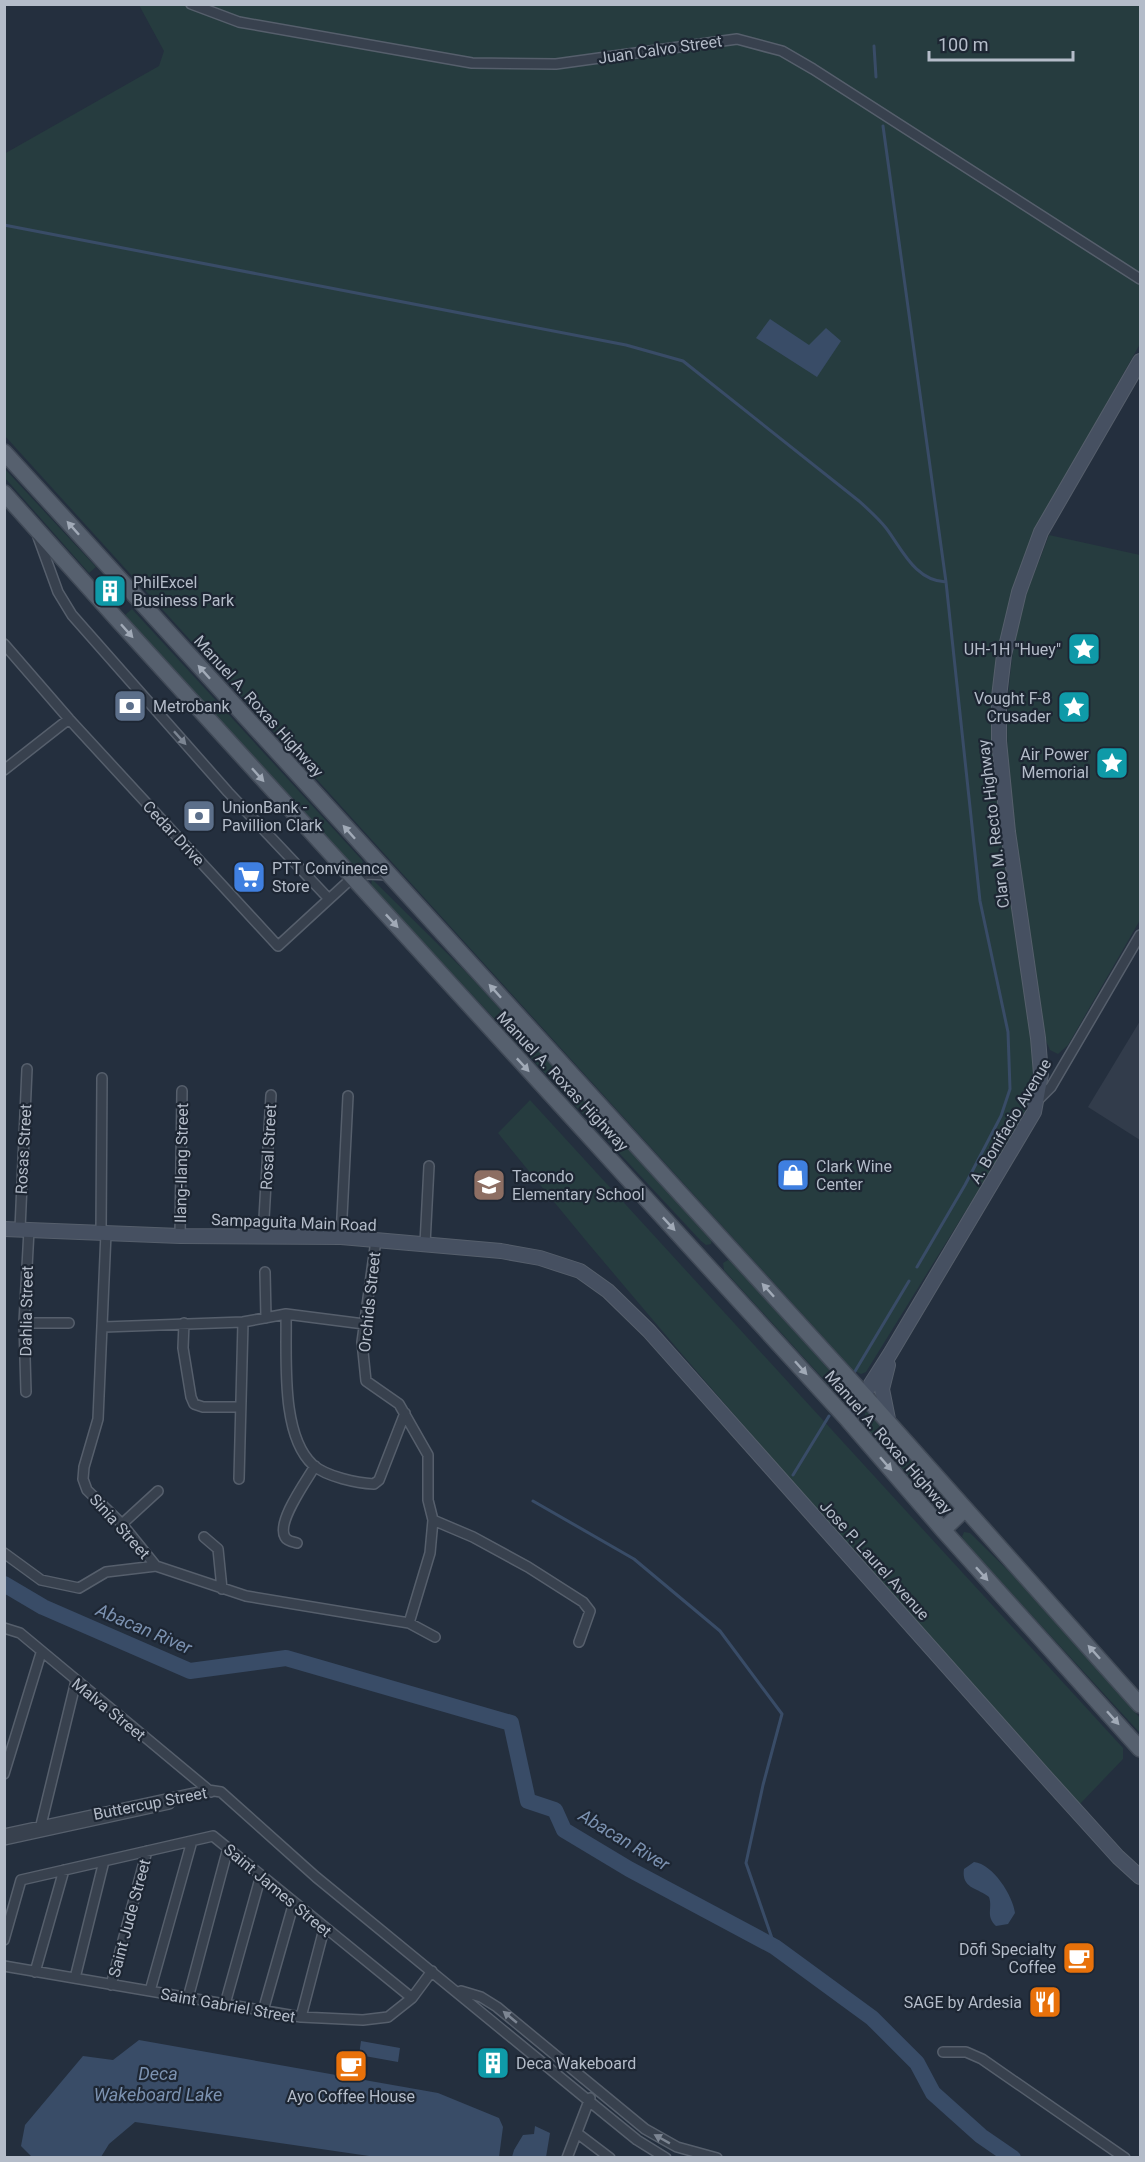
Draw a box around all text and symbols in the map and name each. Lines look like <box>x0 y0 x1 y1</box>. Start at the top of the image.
scale bar <box>929 24 1073 62</box>
street label: Juan Calvo Street <box>597 31 723 68</box>
text: 100 m <box>938 34 989 55</box>
one-way arrow <box>66 520 80 535</box>
building icon: PhilExcel Business Park <box>92 573 128 609</box>
place label: PhilExcel Business Park <box>133 573 235 610</box>
one-way arrow <box>120 623 133 638</box>
place icon: UH-1H "Huey" <box>1066 631 1102 667</box>
street label: Manuel A. Roxas Highway <box>190 632 328 781</box>
place label: UH-1H "Huey" <box>964 640 1061 659</box>
one-way arrow <box>198 665 211 680</box>
bank icon: Metrobank <box>112 688 148 724</box>
place label: Vought F-8 Crusader <box>974 689 1052 726</box>
place icon: Vought F-8 Crusader <box>1056 689 1092 725</box>
place label: Metrobank <box>153 697 231 716</box>
one-way arrow <box>173 730 186 745</box>
street label: Claro M. Recto Highway <box>974 738 1013 909</box>
place label: Air Power Memorial <box>1020 745 1090 782</box>
place icon: Air Power Memorial <box>1094 745 1130 781</box>
one-way arrow <box>251 768 265 783</box>
street label: Cedar Drive <box>139 797 209 870</box>
bank icon: UnionBank - Pavillion Clark <box>181 798 217 834</box>
place label: UnionBank - Pavillion Clark <box>222 798 323 835</box>
one-way arrow <box>342 824 356 839</box>
supermarket icon: PTT Convinence Store <box>231 859 267 895</box>
place label: PTT Convinence Store <box>272 859 388 896</box>
one-way arrow <box>384 914 398 928</box>
one-way arrow <box>488 984 502 999</box>
street label: Manuel A. Roxas Highway <box>493 1007 633 1156</box>
street label: A. Bonifacio Avenue <box>966 1055 1055 1187</box>
one-way arrow <box>516 1057 529 1072</box>
street label: Rosas Street <box>12 1103 35 1195</box>
street label: Ilang-Ilang Street <box>171 1103 192 1223</box>
street label: Rosal Street <box>257 1104 280 1190</box>
shop icon: Clark Wine Center <box>775 1157 811 1193</box>
place label: Clark Wine Center <box>816 1157 892 1194</box>
school or university icon: Tacondo Elementary School <box>471 1167 507 1203</box>
place label: Tacondo Elementary School <box>512 1167 645 1204</box>
street label: Sampaguita Main Road <box>211 1210 377 1235</box>
one-way arrow <box>662 1216 675 1231</box>
street label: Orchids Street <box>355 1251 384 1353</box>
street label: Dahlia Street <box>16 1266 37 1357</box>
one-way arrow <box>761 1283 775 1298</box>
one-way arrow <box>794 1361 808 1376</box>
street label: Manuel A. Roxas Highway <box>821 1367 957 1518</box>
one-way arrow <box>879 1456 892 1471</box>
street label: Sinia Street <box>85 1490 154 1563</box>
street label: Jose P. Laurel Avenue <box>816 1497 933 1624</box>
one-way arrow <box>975 1566 988 1581</box>
water label: Abacan River <box>92 1599 196 1659</box>
one-way arrow <box>1088 1645 1101 1660</box>
street label: Malva Street <box>68 1674 149 1745</box>
one-way arrow <box>1106 1710 1119 1725</box>
street label: Buttercup Street <box>92 1783 209 1824</box>
water label: Abacan River <box>574 1804 674 1875</box>
street label: Saint James Street <box>220 1840 335 1941</box>
street label: Saint Jude Street <box>105 1857 154 1979</box>
place label: Dōfi Specialty Coffee <box>959 1940 1056 1977</box>
cafe icon: Dōfi Specialty Coffee <box>1061 1940 1097 1976</box>
street label: Saint Gabriel Street <box>159 1984 297 2027</box>
restaurant icon: SAGE by Ardesia <box>1027 1984 1063 2020</box>
place label: SAGE by Ardesia <box>904 1993 1022 2012</box>
one-way arrow <box>502 2011 518 2024</box>
building icon: Deca Wakeboard <box>475 2045 511 2081</box>
cafe icon: Ayo Coffee House <box>333 2048 369 2084</box>
place label: Deca Wakeboard <box>516 2054 636 2073</box>
water label: Deca Wakeboard Lake <box>94 2063 222 2105</box>
place label: Ayo Coffee House <box>287 2087 415 2106</box>
one-way arrow <box>653 2134 670 2144</box>

